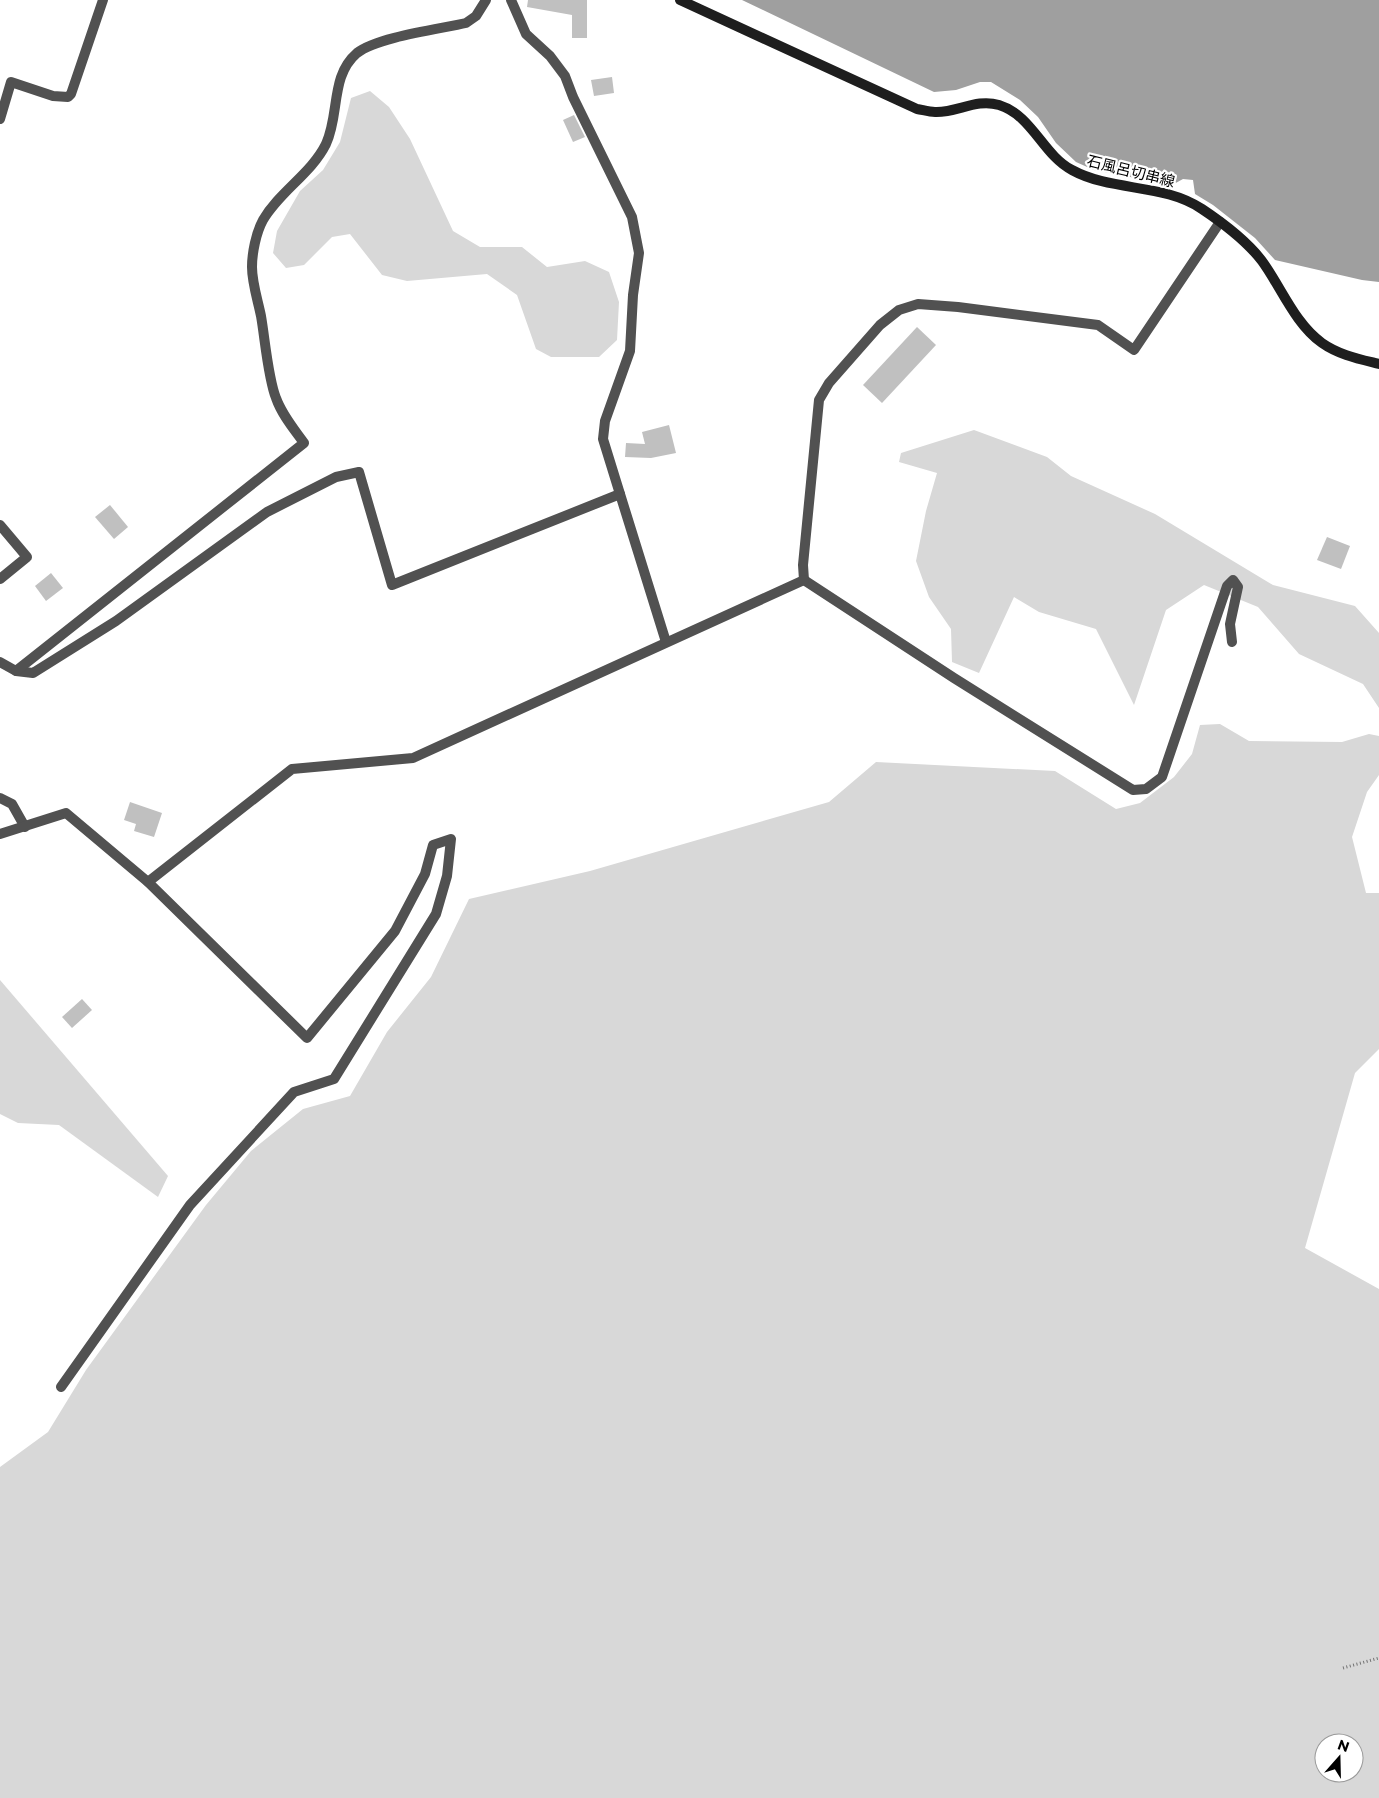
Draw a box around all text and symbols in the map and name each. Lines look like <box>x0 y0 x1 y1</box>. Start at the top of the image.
street label: 石風呂切串線 <box>1085 151 1177 191</box>
north arrow <box>1314 1733 1364 1783</box>
text: N <box>1335 1735 1352 1756</box>

